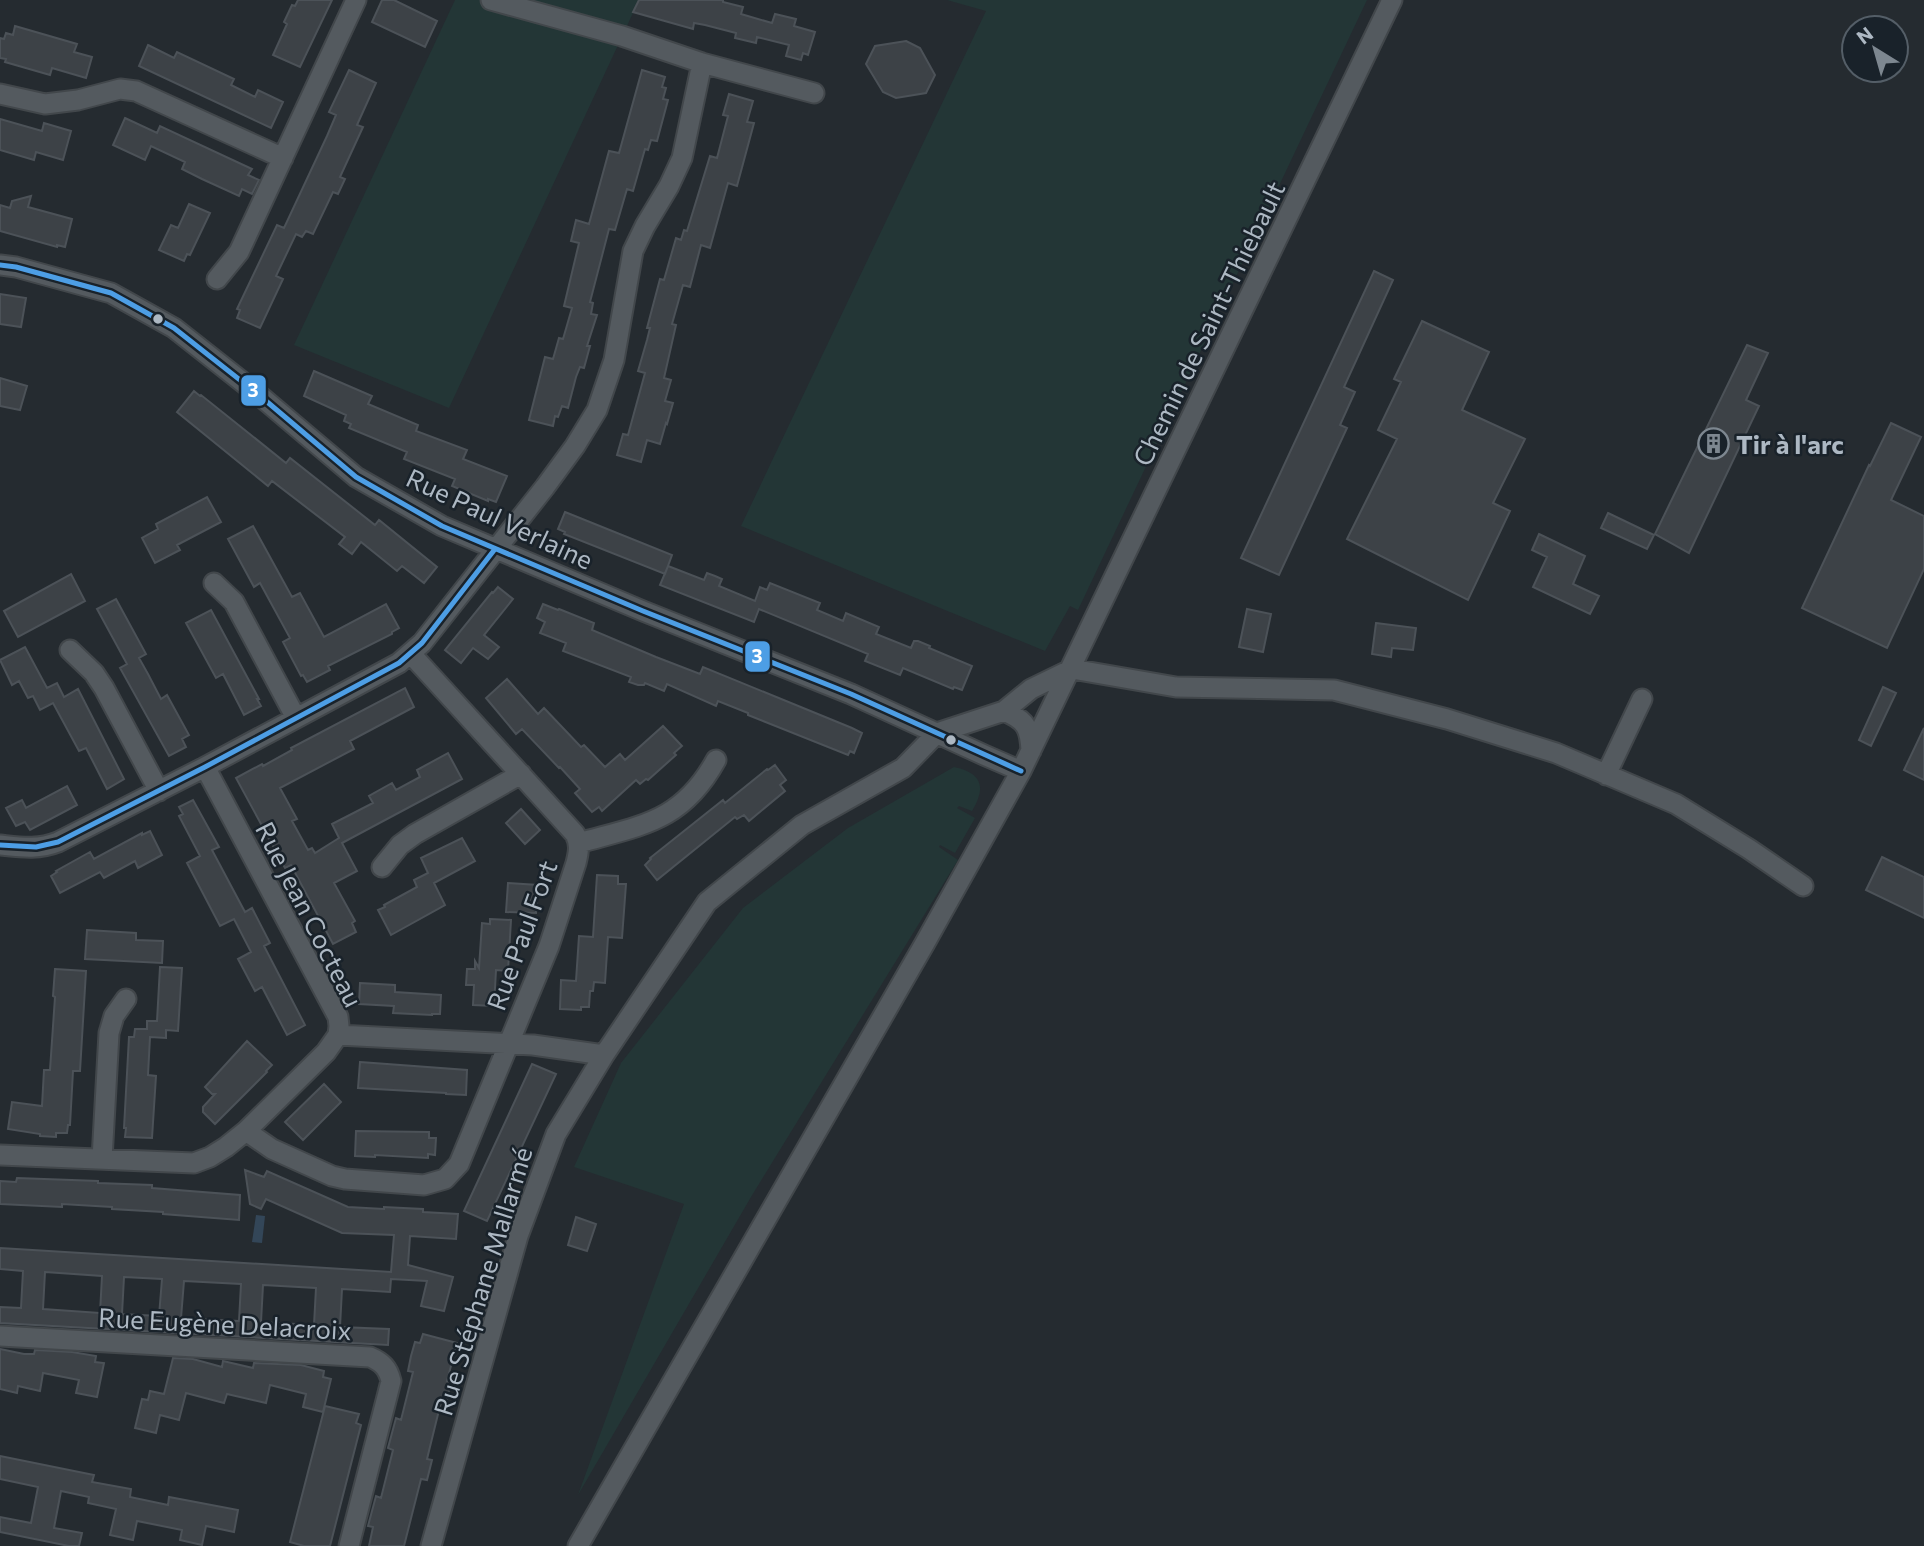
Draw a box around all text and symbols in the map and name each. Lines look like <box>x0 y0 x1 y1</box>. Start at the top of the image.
north arrow <box>1840 14 1910 84</box>
text: N <box>1852 22 1877 49</box>
street label: Chemin de Saint-Thiebault <box>1126 176 1290 470</box>
unlabelled marker <box>151 312 165 326</box>
line badge: 3 <box>240 374 267 407</box>
text: 3 <box>247 378 259 401</box>
building icon: Tir à l'arc <box>1696 426 1730 460</box>
place label: Tir à l'arc <box>1736 428 1844 459</box>
street label: Rue Paul Verlaine <box>402 461 598 575</box>
line badge: 3 <box>744 640 771 673</box>
text: 3 <box>751 644 763 667</box>
unlabelled marker <box>944 733 958 747</box>
street label: Rue Jean Cocteau <box>250 816 370 1012</box>
street label: Rue Paul Fort <box>480 856 562 1014</box>
street label: Rue Stéphane Mallarmé <box>426 1143 538 1419</box>
street label: Rue Eugène Delacroix <box>98 1301 353 1345</box>

